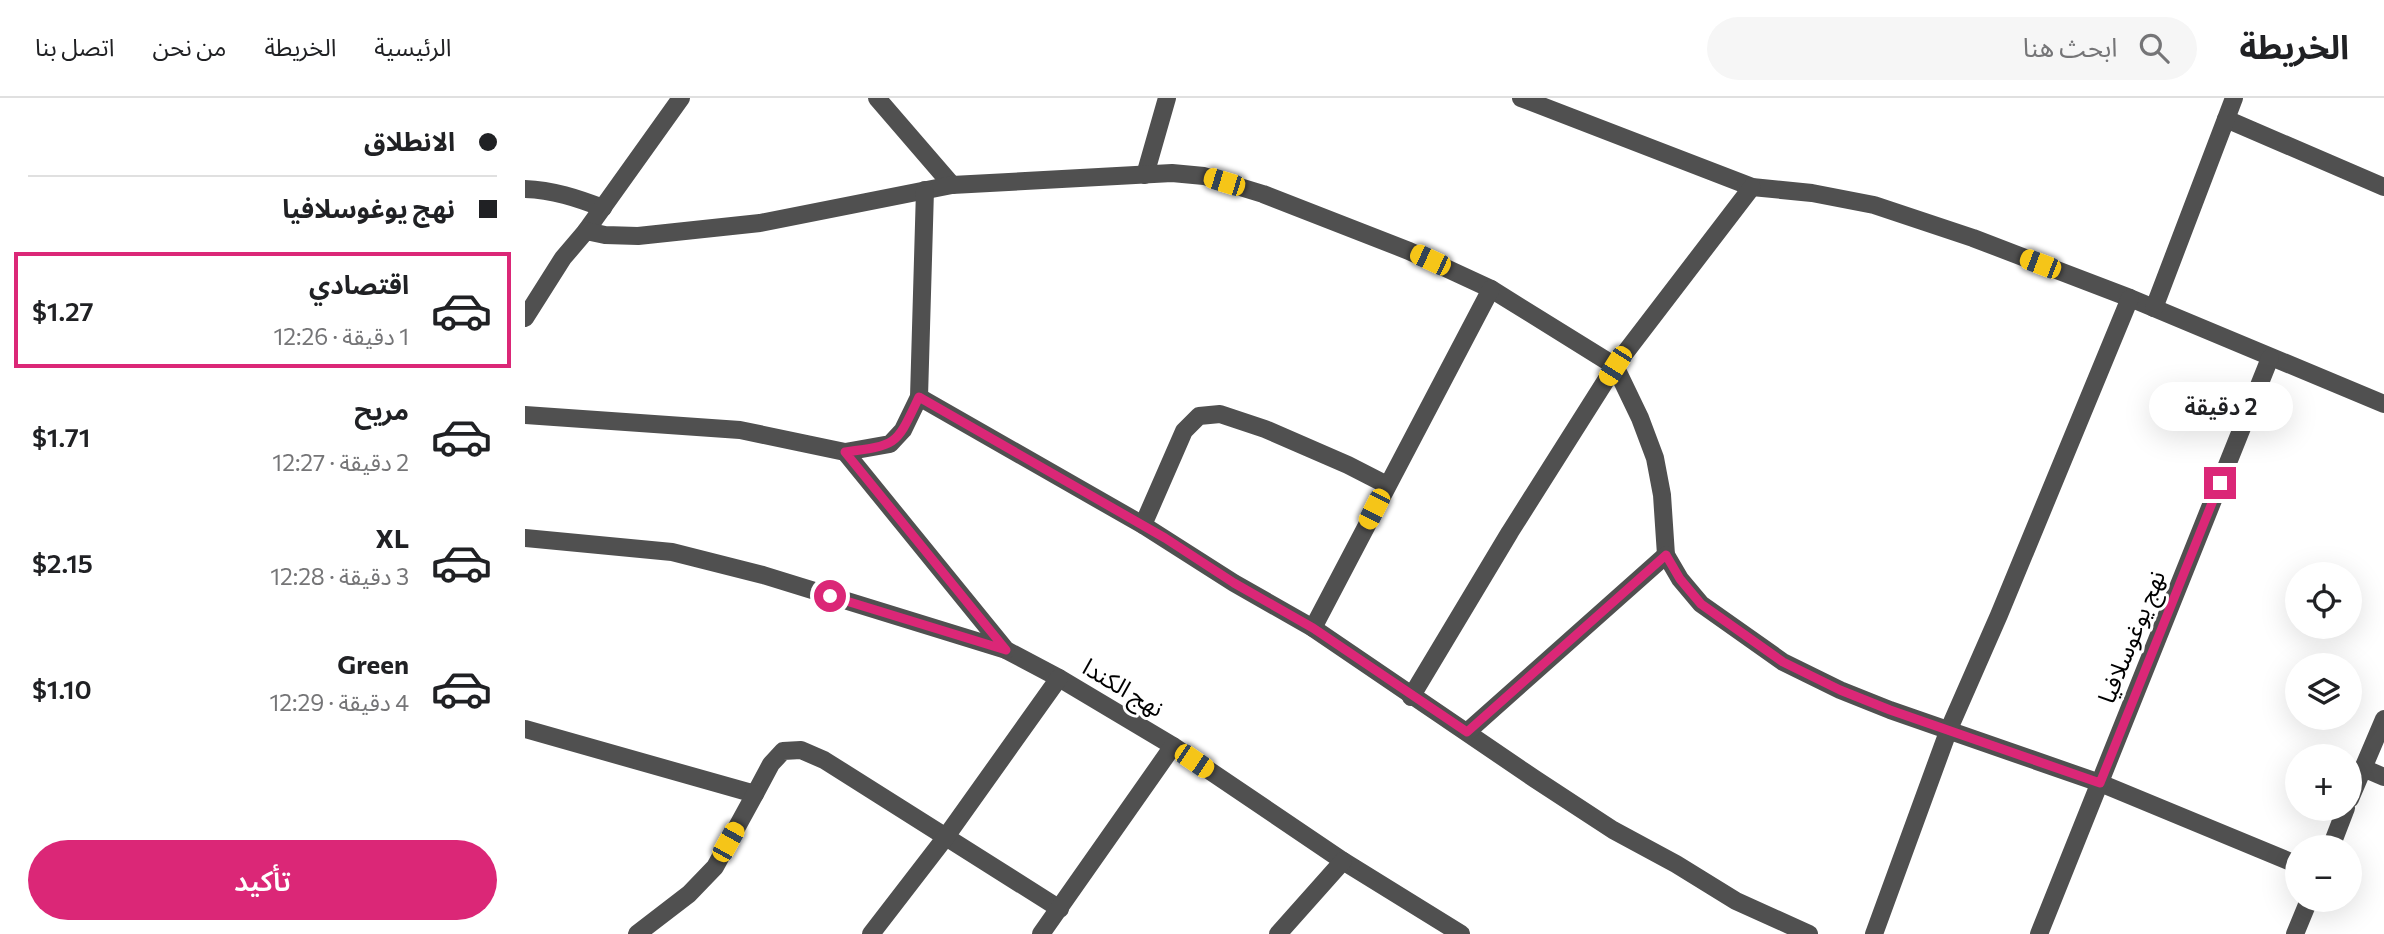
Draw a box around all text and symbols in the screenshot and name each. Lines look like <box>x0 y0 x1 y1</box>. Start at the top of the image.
search box <box>1707 17 2197 80</box>
text: الخريطة <box>2239 25 2349 66</box>
icon: search <box>2135 29 2173 67</box>
text: ابحث هنا <box>2023 31 2117 62</box>
text: اتصل بنا <box>35 32 114 61</box>
text: من نحن <box>152 32 226 61</box>
text: الخريطة <box>264 32 336 61</box>
text: الرئيسية <box>374 32 452 61</box>
text: الانطلاق <box>364 125 455 156</box>
car <box>1201 166 1248 198</box>
text: نهج يوغوسلافيا <box>282 192 455 223</box>
car <box>1407 242 1454 278</box>
car <box>2017 247 2064 281</box>
text: اقتصادي <box>309 268 409 299</box>
icon: car <box>430 279 493 342</box>
text: $1.27 <box>32 295 94 326</box>
text: 1 دقيقة · 12:26 <box>273 322 409 350</box>
car <box>1595 343 1636 389</box>
callout: 2 دقيقة <box>2148 382 2292 430</box>
text: 2 دقيقة <box>2184 392 2258 420</box>
text: مريح <box>354 394 409 425</box>
icon: car <box>430 405 493 468</box>
text: $1.71 <box>32 421 90 452</box>
text: 2 دقيقة · 12:27 <box>272 448 409 476</box>
route end <box>2204 467 2236 499</box>
car <box>1356 486 1393 532</box>
text: XL <box>375 522 409 553</box>
icon: car <box>430 531 493 594</box>
text: $2.15 <box>32 547 93 578</box>
text: 3 دقيقة · 12:28 <box>270 562 409 590</box>
map controls <box>2285 562 2362 912</box>
button: locate <box>2285 562 2362 639</box>
street label: نهج يوغوسلافيا <box>2091 566 2174 709</box>
route start <box>814 580 846 612</box>
text: Green <box>337 648 409 679</box>
street label: نهج الكندا <box>1076 651 1170 726</box>
button: layers <box>2285 653 2362 730</box>
icon: car <box>430 657 493 720</box>
text: $1.10 <box>32 673 92 704</box>
text: 4 دقيقة · 12:29 <box>269 688 409 716</box>
car <box>1171 741 1218 781</box>
button: + <box>2285 744 2362 821</box>
car <box>709 819 748 865</box>
button: − <box>2285 835 2362 912</box>
button: تأكيد <box>28 840 497 920</box>

